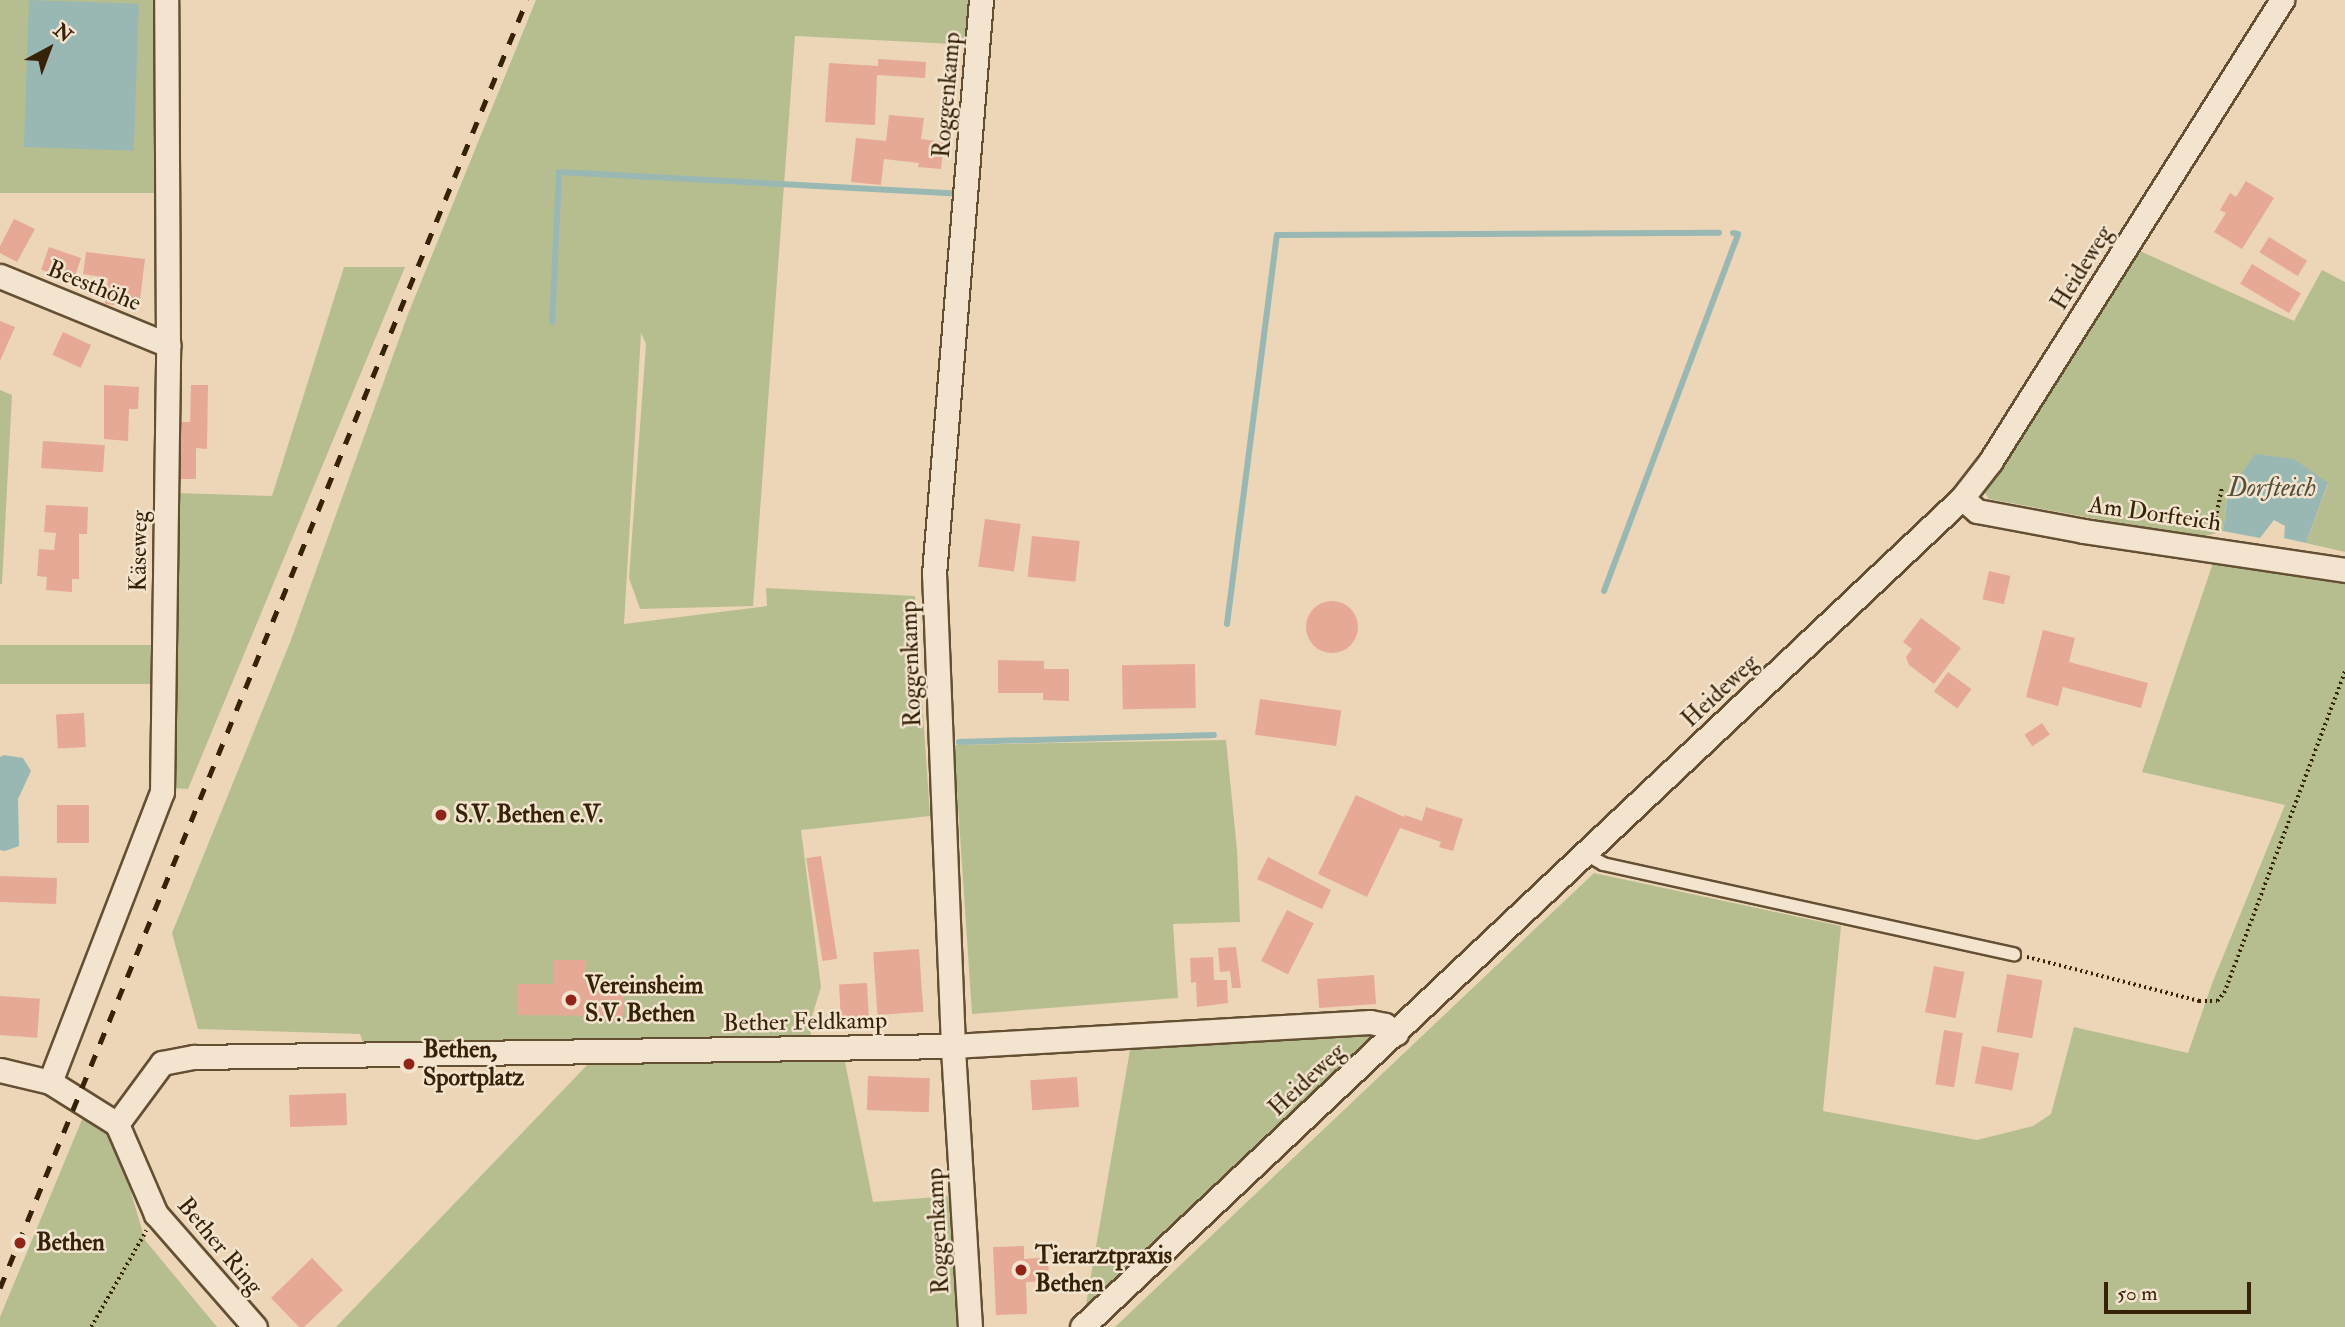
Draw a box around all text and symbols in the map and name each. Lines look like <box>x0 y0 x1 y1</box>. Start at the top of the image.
north arrow <box>14 14 84 84</box>
text: N <box>48 19 77 48</box>
street label: Roggenkamp <box>927 31 967 159</box>
street label: Heideweg <box>2045 220 2119 316</box>
street label: Beesthöhe <box>43 254 145 318</box>
water label: Dorfteich <box>2228 473 2316 505</box>
street label: Am Dorfteich <box>2087 490 2223 538</box>
street label: Käseweg <box>124 510 154 592</box>
street label: Roggenkamp <box>894 600 928 728</box>
street label: Heideweg <box>1676 648 1764 734</box>
place label: S.V. Bethen e.V. <box>455 801 603 829</box>
marker: S.V. Bethen e.V. <box>433 807 449 823</box>
place label: Vereinsheim S.V. Bethen <box>585 972 703 1028</box>
marker: Vereinsheim S.V. Bethen <box>563 992 579 1008</box>
street label: Bether Feldkamp <box>723 1006 887 1038</box>
place label: Bethen, Sportplatz <box>423 1036 524 1092</box>
street label: Heideweg <box>1263 1037 1351 1123</box>
marker: Bethen, Sportplatz <box>401 1056 417 1072</box>
street label: Roggenkamp <box>920 1167 956 1295</box>
street label: Bether Ring <box>171 1192 269 1300</box>
place label: Bethen <box>36 1229 105 1257</box>
marker: Bethen <box>10 1233 30 1253</box>
place label: Tierarztpraxis Bethen <box>1035 1242 1172 1298</box>
marker: Tierarztpraxis Bethen <box>1013 1262 1029 1278</box>
scale bar <box>2107 1268 2254 1312</box>
text: 50 m <box>2117 1280 2158 1307</box>

